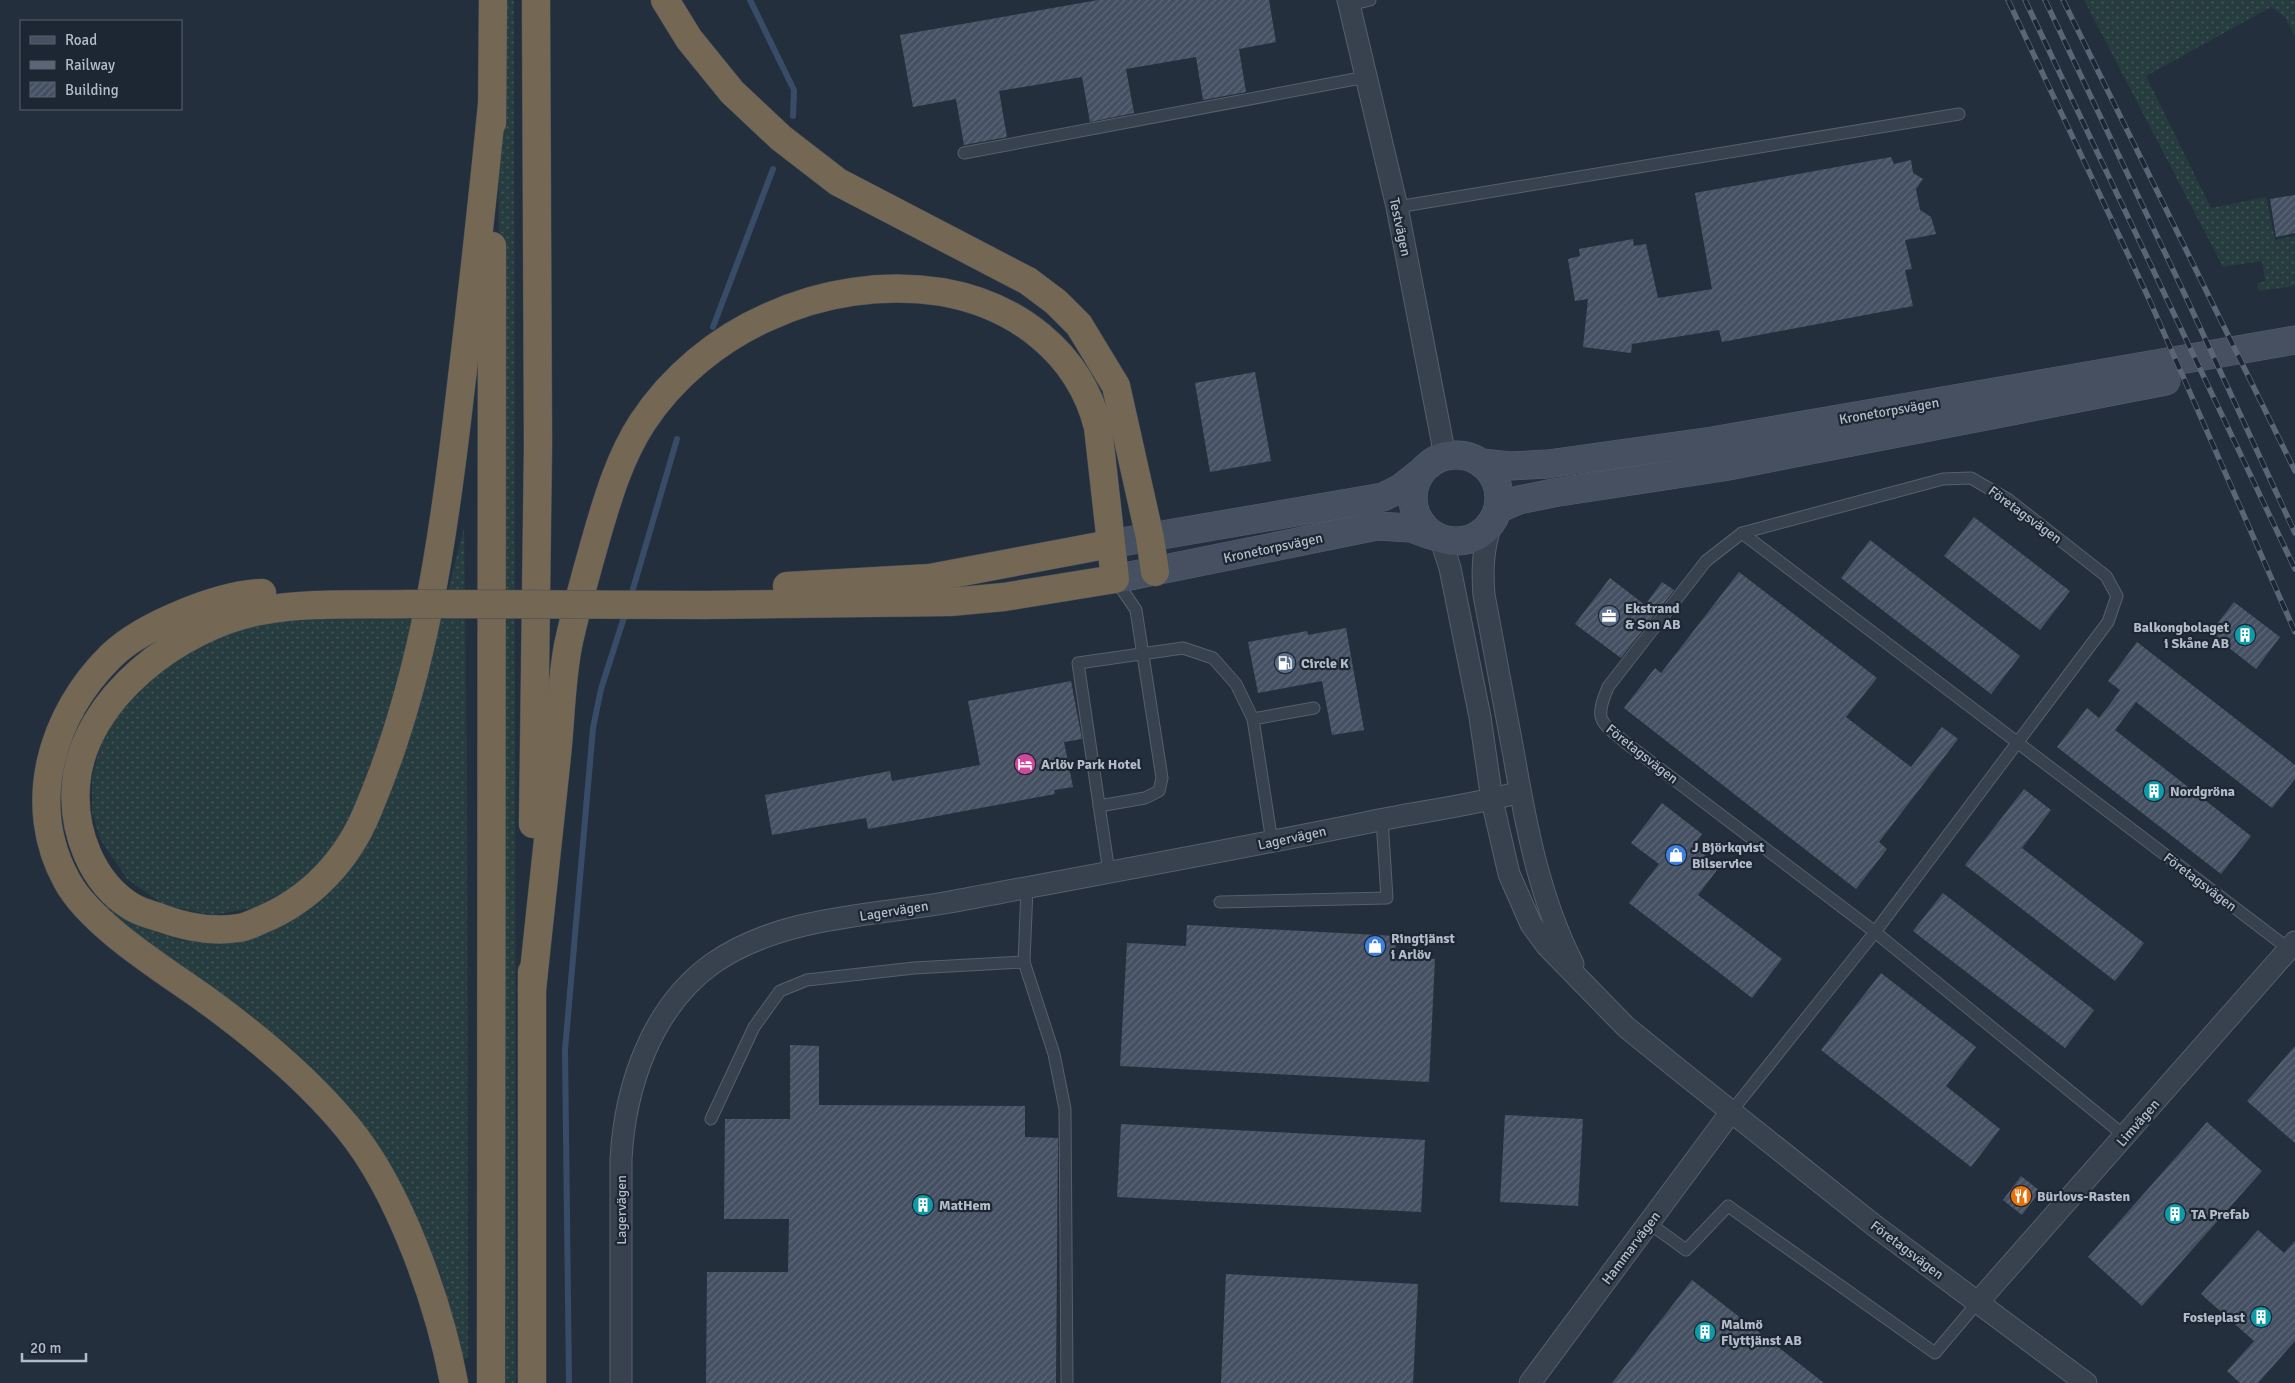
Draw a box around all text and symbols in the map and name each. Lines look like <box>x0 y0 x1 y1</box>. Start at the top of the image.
legend <box>20 20 182 110</box>
text: Road <box>65 31 97 49</box>
text: Railway <box>65 56 115 74</box>
text: Building <box>65 81 119 99</box>
street label: Testvägen <box>1386 196 1414 258</box>
street label: Kronetorpsvägen <box>1838 394 1940 428</box>
street label: Företagsvägen <box>1985 483 2065 547</box>
street label: Kronetorpsvägen <box>1222 529 1324 567</box>
place label: Ekstrand & Son AB <box>1625 600 1681 633</box>
office icon: Ekstrand & Son AB <box>1597 604 1621 628</box>
place label: Balkongbolaget i Skåne AB <box>2133 619 2230 652</box>
building icon: Balkongbolaget i Skåne AB <box>2233 623 2257 647</box>
fuel station icon: Circle K <box>1273 651 1297 675</box>
place label: Circle K <box>1301 655 1349 672</box>
street label: Företagsvägen <box>1603 721 1681 787</box>
hotel icon: Arlöv Park Hotel <box>1013 752 1037 776</box>
place label: Arlöv Park Hotel <box>1041 756 1142 773</box>
building icon: Nordgröna <box>2142 779 2166 803</box>
place label: Nordgröna <box>2170 783 2235 800</box>
street label: Lagervägen <box>1256 822 1328 854</box>
place label: J Björkqvist Bilservice <box>1692 839 1765 872</box>
shop icon: J Björkqvist Bilservice <box>1664 843 1688 867</box>
street label: Företagsvägen <box>2160 849 2240 915</box>
street label: Lagervägen <box>858 897 930 925</box>
place label: Ringtjänst i Arlöv <box>1391 930 1455 963</box>
shop icon: Ringtjänst i Arlöv <box>1363 934 1387 958</box>
street label: Limvägen <box>2113 1096 2163 1150</box>
street label: Lagervägen <box>613 1175 630 1245</box>
restaurant icon: Bürlovs-Rasten <box>2009 1184 2033 1208</box>
place label: Bürlovs-Rasten <box>2037 1188 2130 1205</box>
building icon: MatHem <box>911 1193 935 1217</box>
place label: MatHem <box>939 1197 991 1214</box>
building icon: TA Prefab <box>2163 1202 2187 1226</box>
place label: TA Prefab <box>2191 1206 2250 1223</box>
street label: Hammarvägen <box>1598 1208 1664 1288</box>
street label: Företagsvägen <box>1867 1217 1947 1283</box>
building icon: Fosieplast <box>2249 1305 2273 1329</box>
place label: Fosieplast <box>2183 1309 2246 1326</box>
place label: Malmö Flyttjänst AB <box>1721 1316 1802 1349</box>
building icon: Malmö Flyttjänst AB <box>1693 1320 1717 1344</box>
scale bar <box>22 1330 86 1362</box>
text: 20 m <box>30 1339 61 1357</box>

